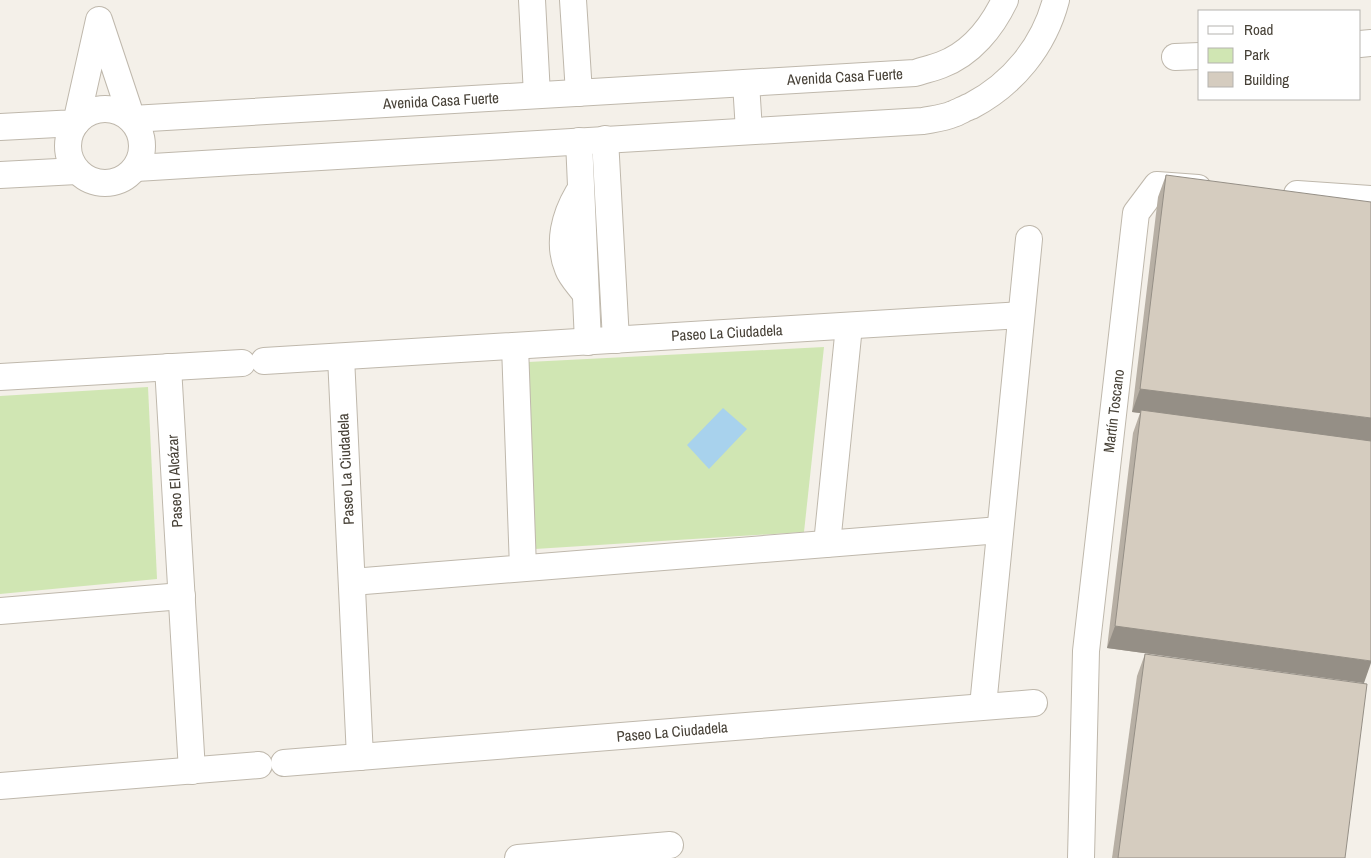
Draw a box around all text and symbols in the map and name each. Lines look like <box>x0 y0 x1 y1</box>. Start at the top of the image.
legend <box>1198 10 1361 100</box>
text: Road <box>1244 19 1273 40</box>
text: Park <box>1244 44 1270 65</box>
street label: Avenida Casa Fuerte <box>785 63 904 90</box>
text: Building <box>1244 69 1289 90</box>
street label: Avenida Casa Fuerte <box>381 87 500 114</box>
street label: Paseo La Ciudadela <box>671 319 783 346</box>
street label: Martín Toscano <box>1098 368 1129 454</box>
street label: Paseo La Ciudadela <box>332 413 359 525</box>
street label: Paseo El Alcázar <box>162 434 187 528</box>
street label: Paseo La Ciudadela <box>616 716 729 747</box>

